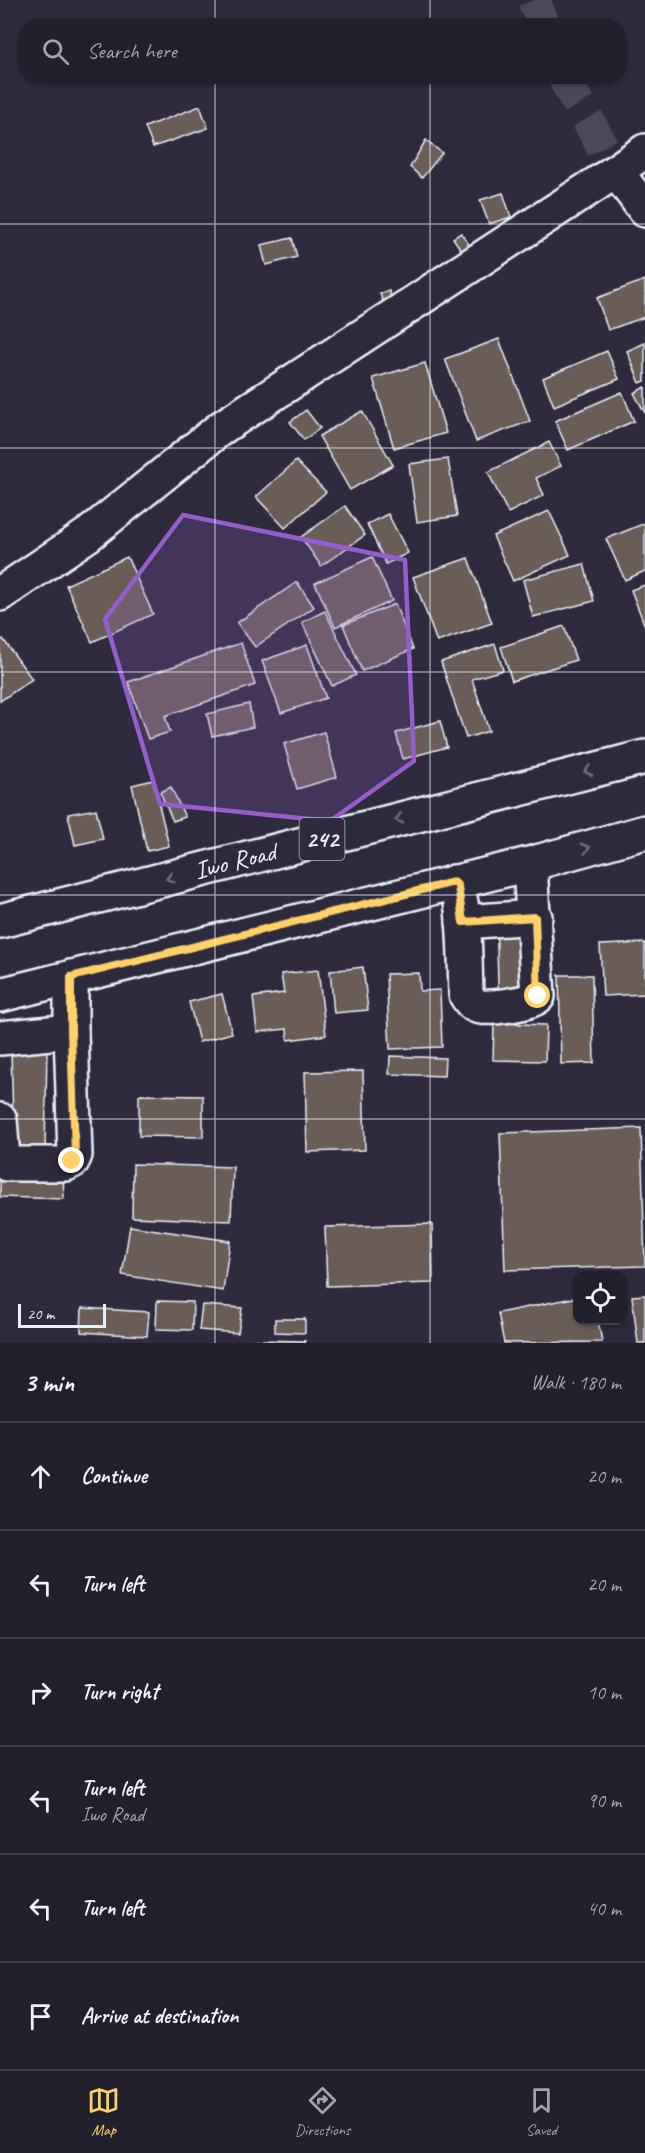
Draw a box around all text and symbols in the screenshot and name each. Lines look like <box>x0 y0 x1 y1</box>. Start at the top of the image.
search box <box>18 18 627 84</box>
icon: search <box>39 35 72 68</box>
text: Search here <box>87 37 177 65</box>
one-way arrow <box>583 764 593 777</box>
one-way arrow <box>394 812 404 825</box>
road number: 242 <box>300 818 344 860</box>
street label: Iwo Road <box>191 834 283 887</box>
one-way arrow <box>581 843 591 855</box>
one-way arrow <box>165 870 175 883</box>
route start <box>524 982 550 1008</box>
route end <box>58 1147 84 1173</box>
map controls <box>573 1271 627 1325</box>
button: locate <box>573 1271 627 1325</box>
scale bar <box>18 1301 106 1328</box>
text: 20 m <box>27 1304 54 1324</box>
text: 3 min <box>24 1366 74 1399</box>
text: Walk · 180 m <box>531 1370 621 1395</box>
icon: ahead <box>24 1460 57 1493</box>
text: Continue <box>81 1462 147 1490</box>
text: 20 m <box>587 1464 621 1489</box>
icon: left <box>24 1568 57 1601</box>
text: Turn left <box>81 1570 145 1598</box>
text: 20 m <box>587 1572 621 1597</box>
icon: right <box>24 1676 57 1709</box>
text: Turn right <box>81 1678 158 1706</box>
text: 10 m <box>587 1680 621 1705</box>
text: Turn left <box>81 1774 145 1802</box>
icon: left <box>24 1784 57 1817</box>
text: 90 m <box>587 1788 621 1813</box>
text: Iwo Road <box>81 1802 144 1827</box>
icon: left <box>24 1892 57 1925</box>
text: Turn left <box>81 1894 145 1922</box>
text: 40 m <box>587 1896 621 1921</box>
icon: arrive <box>24 2000 57 2033</box>
text: Arrive at destination <box>81 2002 238 2030</box>
tab: Map <box>87 2084 120 2140</box>
tab: Directions <box>295 2084 350 2140</box>
tab: Saved <box>525 2084 558 2140</box>

